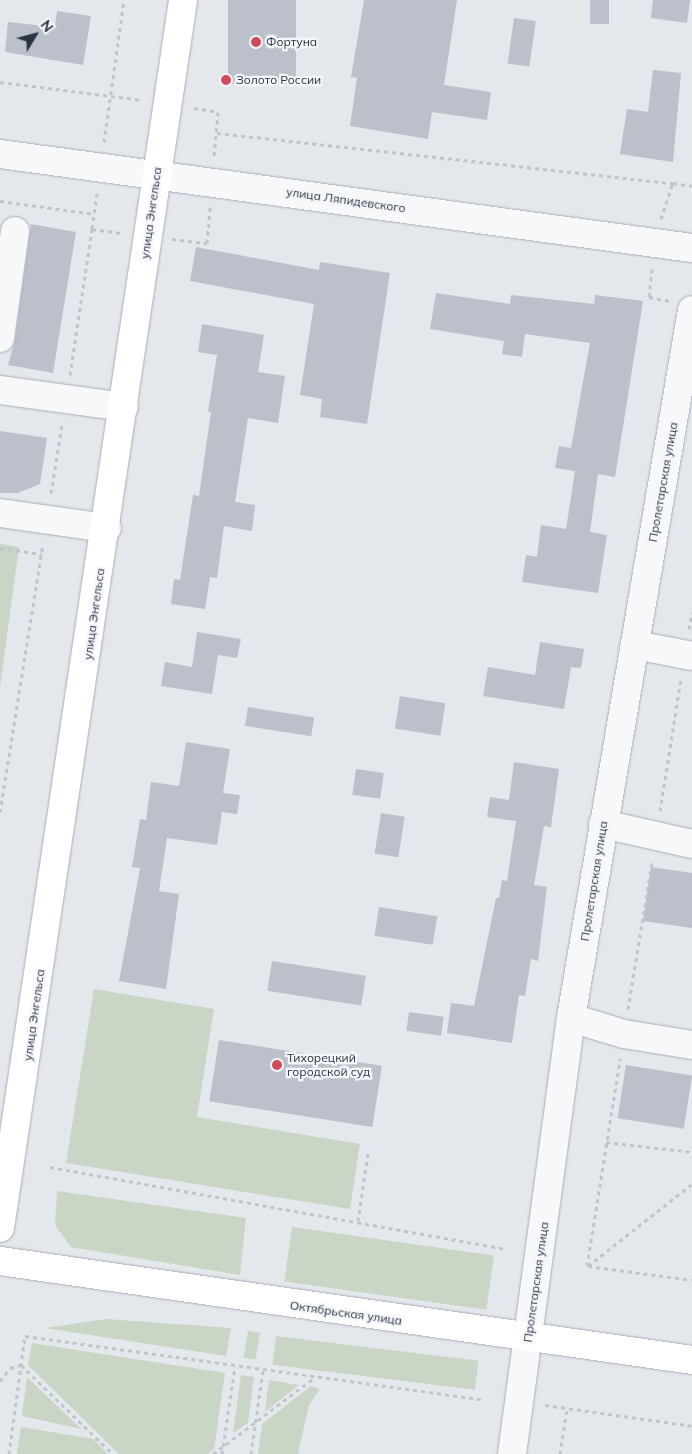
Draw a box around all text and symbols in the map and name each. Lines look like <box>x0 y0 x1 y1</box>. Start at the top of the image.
north arrow <box>10 10 60 60</box>
text: N <box>37 16 57 36</box>
place label: Фортуна <box>266 35 317 49</box>
marker: Фортуна <box>250 36 262 48</box>
place label: Золото России <box>236 73 321 87</box>
marker: Золото России <box>220 74 232 86</box>
street label: улица Энгельса <box>137 166 165 260</box>
street label: улица Ляпидевского <box>285 184 407 216</box>
street label: Пролетарская улица <box>645 421 681 543</box>
street label: улица Энгельса <box>80 567 108 661</box>
street label: Пролетарская улица <box>577 820 611 942</box>
street label: улица Энгельса <box>20 968 48 1062</box>
place label: Тихорецкий городской суд <box>287 1051 370 1079</box>
marker: Тихорецкий городской суд <box>271 1059 283 1071</box>
street label: Пролетарская улица <box>520 1221 552 1343</box>
street label: Октябрьская улица <box>289 1298 403 1328</box>

